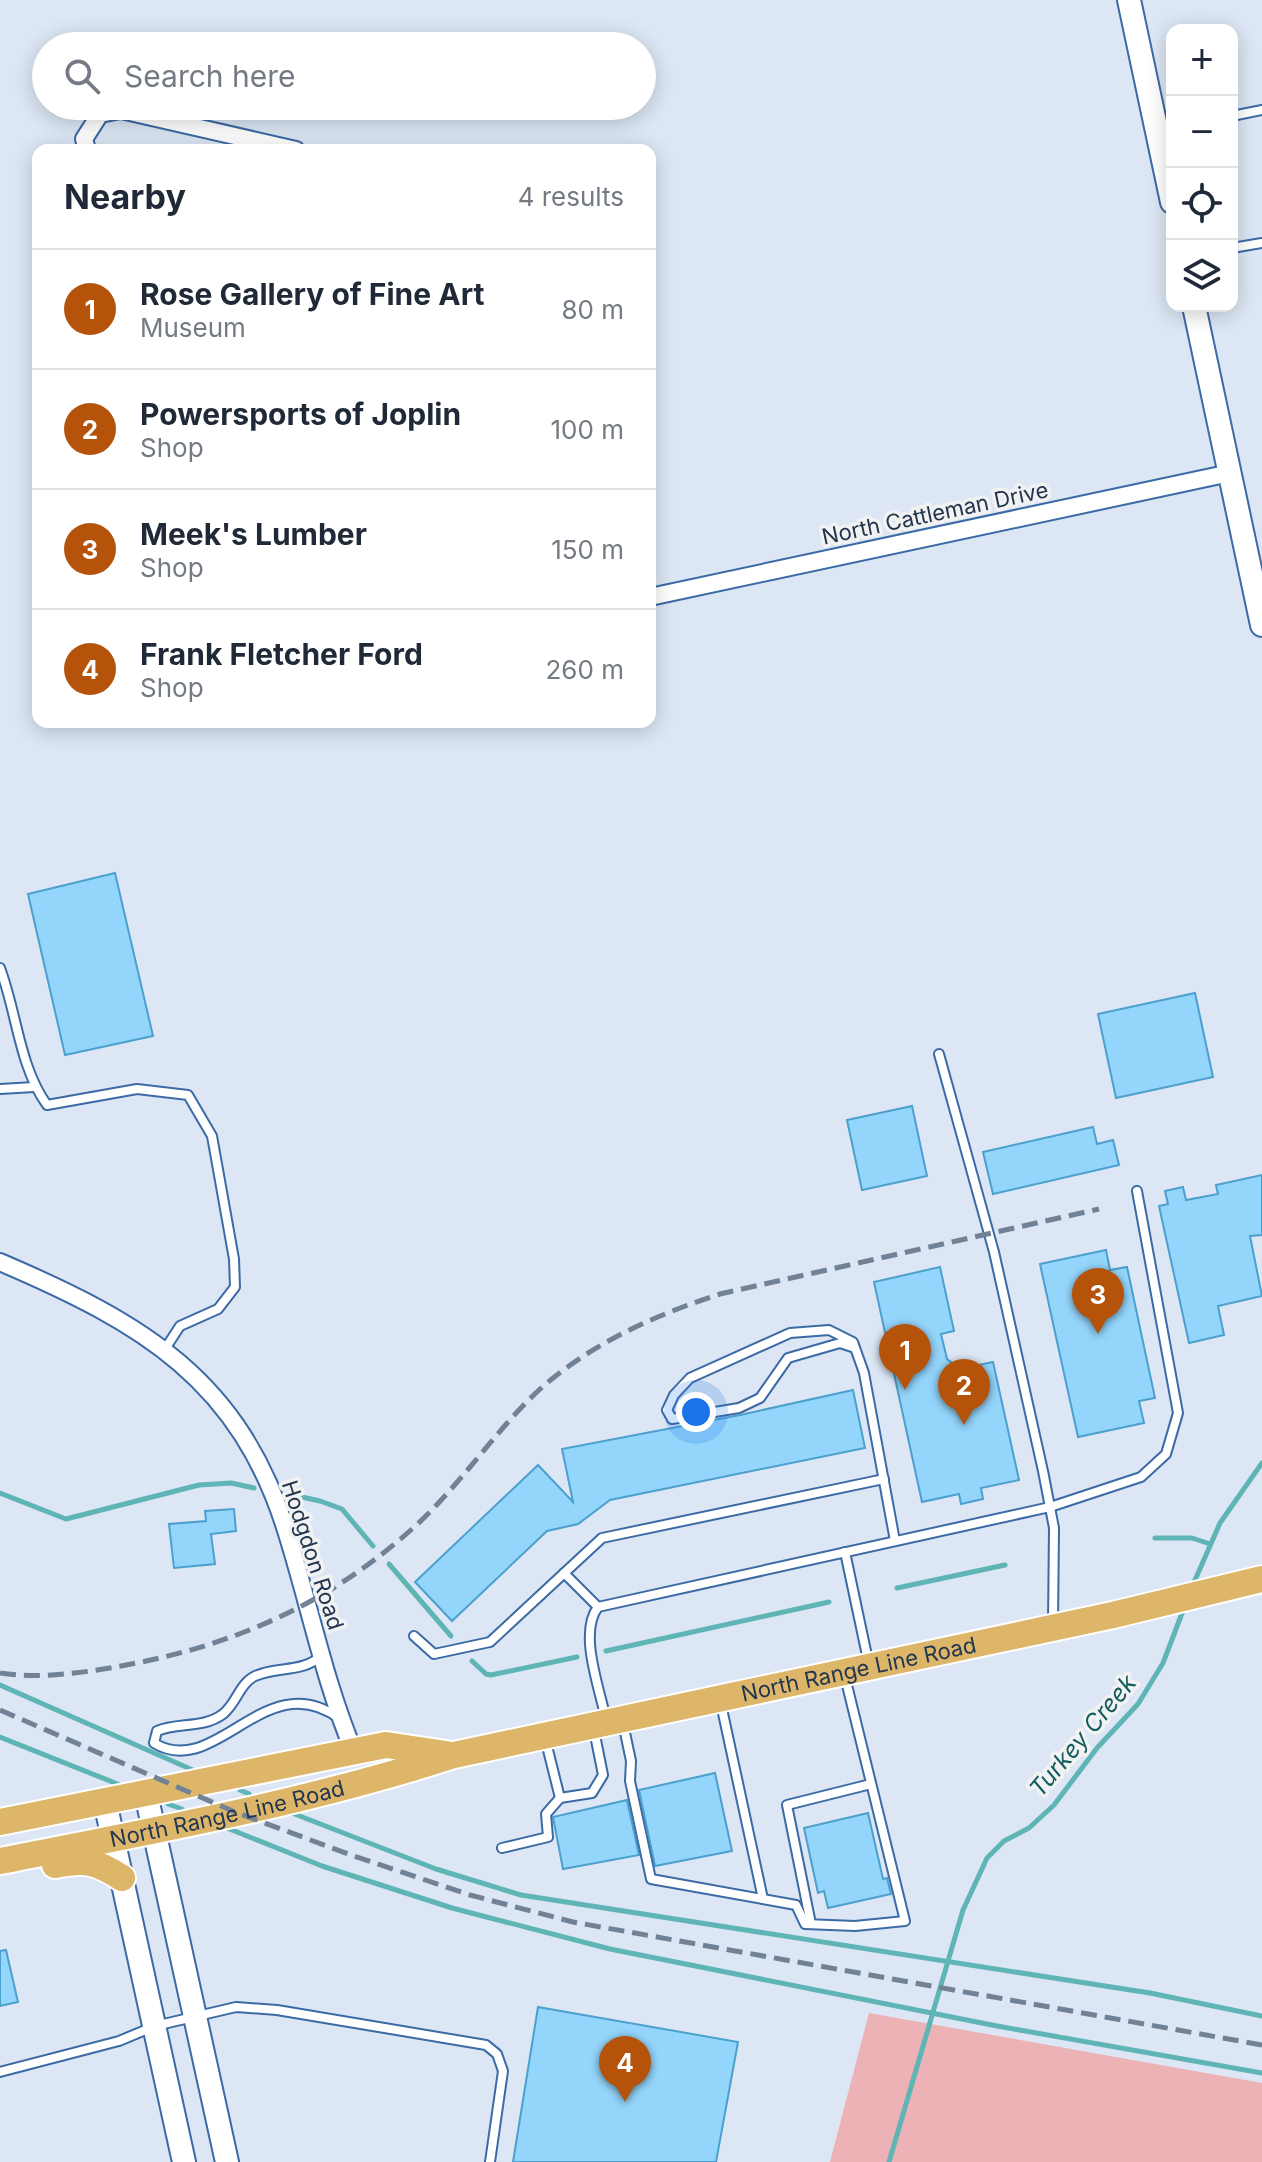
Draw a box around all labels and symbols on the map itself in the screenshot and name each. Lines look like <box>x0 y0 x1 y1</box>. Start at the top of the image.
street label: North Cattleman Drive <box>820 476 1050 550</box>
pin: 3 <box>1072 1268 1124 1334</box>
pin: 1 <box>879 1324 931 1390</box>
pin: 2 <box>938 1359 990 1425</box>
your location <box>676 1392 716 1432</box>
street label: Hodgdon Road <box>277 1477 349 1633</box>
street label: North Range Line Road <box>739 1631 978 1707</box>
water label: Turkey Creek <box>1023 1668 1143 1803</box>
street label: North Range Line Road <box>108 1775 347 1852</box>
pin: 4 <box>599 2036 651 2102</box>

